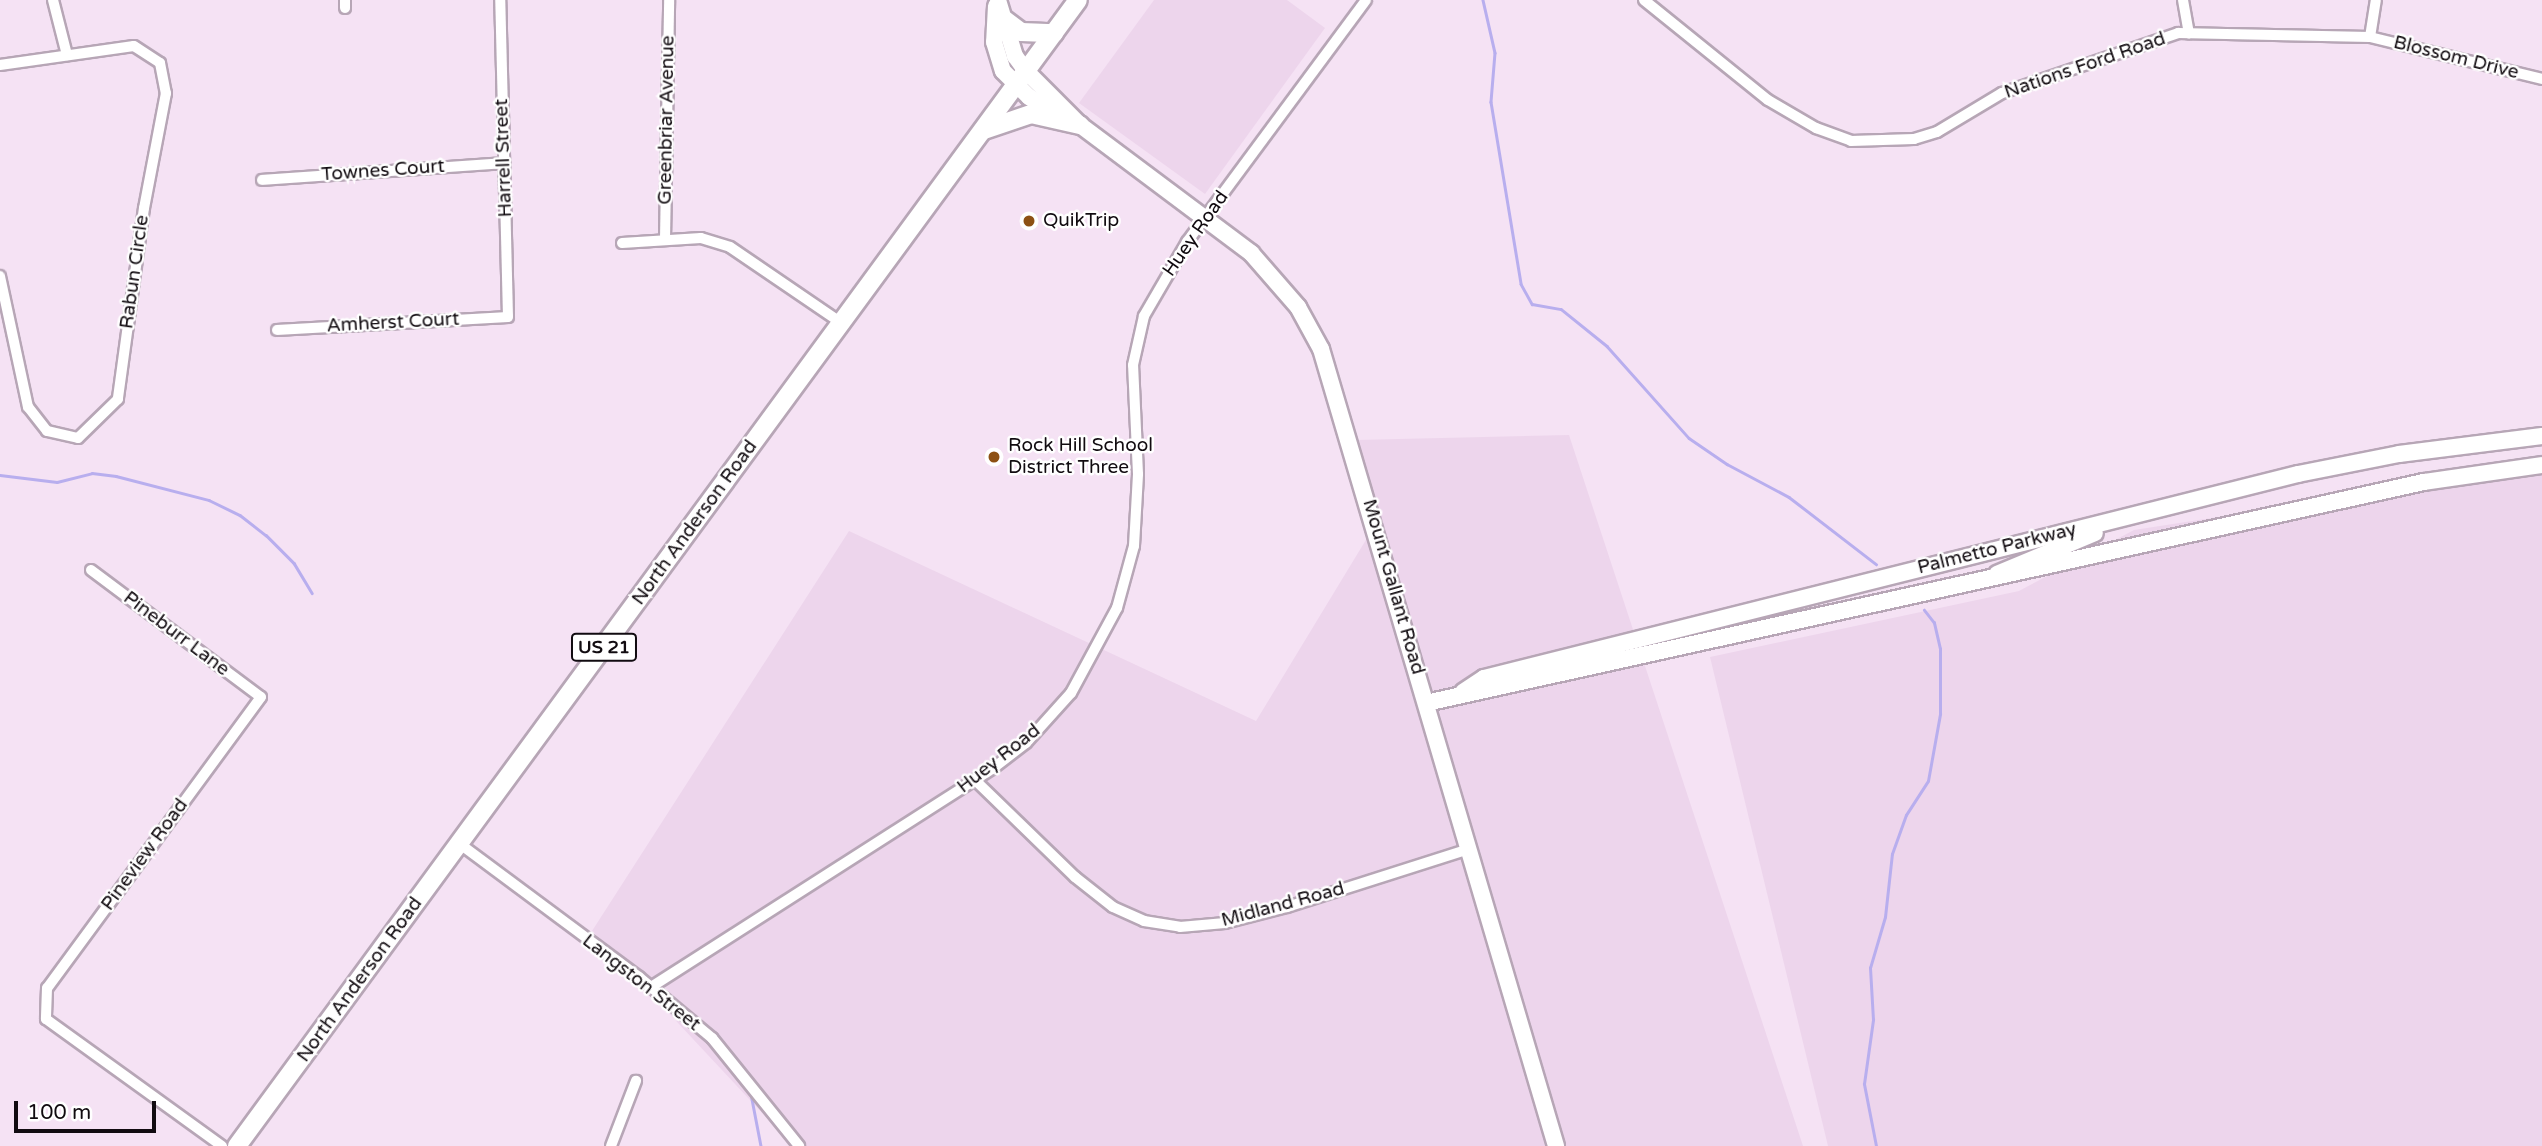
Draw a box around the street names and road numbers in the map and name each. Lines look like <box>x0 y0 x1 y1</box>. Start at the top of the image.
street label: Nations Ford Road <box>2001 28 2169 104</box>
street label: Blossom Drive <box>2391 31 2521 85</box>
street label: Greenbriar Avenue <box>654 35 680 205</box>
street label: Harrell Street <box>491 98 517 218</box>
street label: Townes Court <box>320 155 446 187</box>
street label: Huey Road <box>1158 187 1234 281</box>
street label: Rabun Circle <box>116 214 154 330</box>
street label: Amherst Court <box>326 308 460 338</box>
street label: North Anderson Road <box>628 436 762 610</box>
street label: Mount Gallant Road <box>1357 497 1429 677</box>
street label: Palmetto Parkway <box>1915 518 2079 580</box>
street label: Pineburr Lane <box>119 587 233 681</box>
road number: US 21 <box>571 632 637 662</box>
street label: Huey Road <box>953 719 1045 799</box>
street label: Pineview Road <box>97 795 193 915</box>
street label: Midland Road <box>1219 878 1347 932</box>
street label: North Anderson Road <box>293 893 427 1067</box>
street label: Langston Street <box>577 930 705 1036</box>

